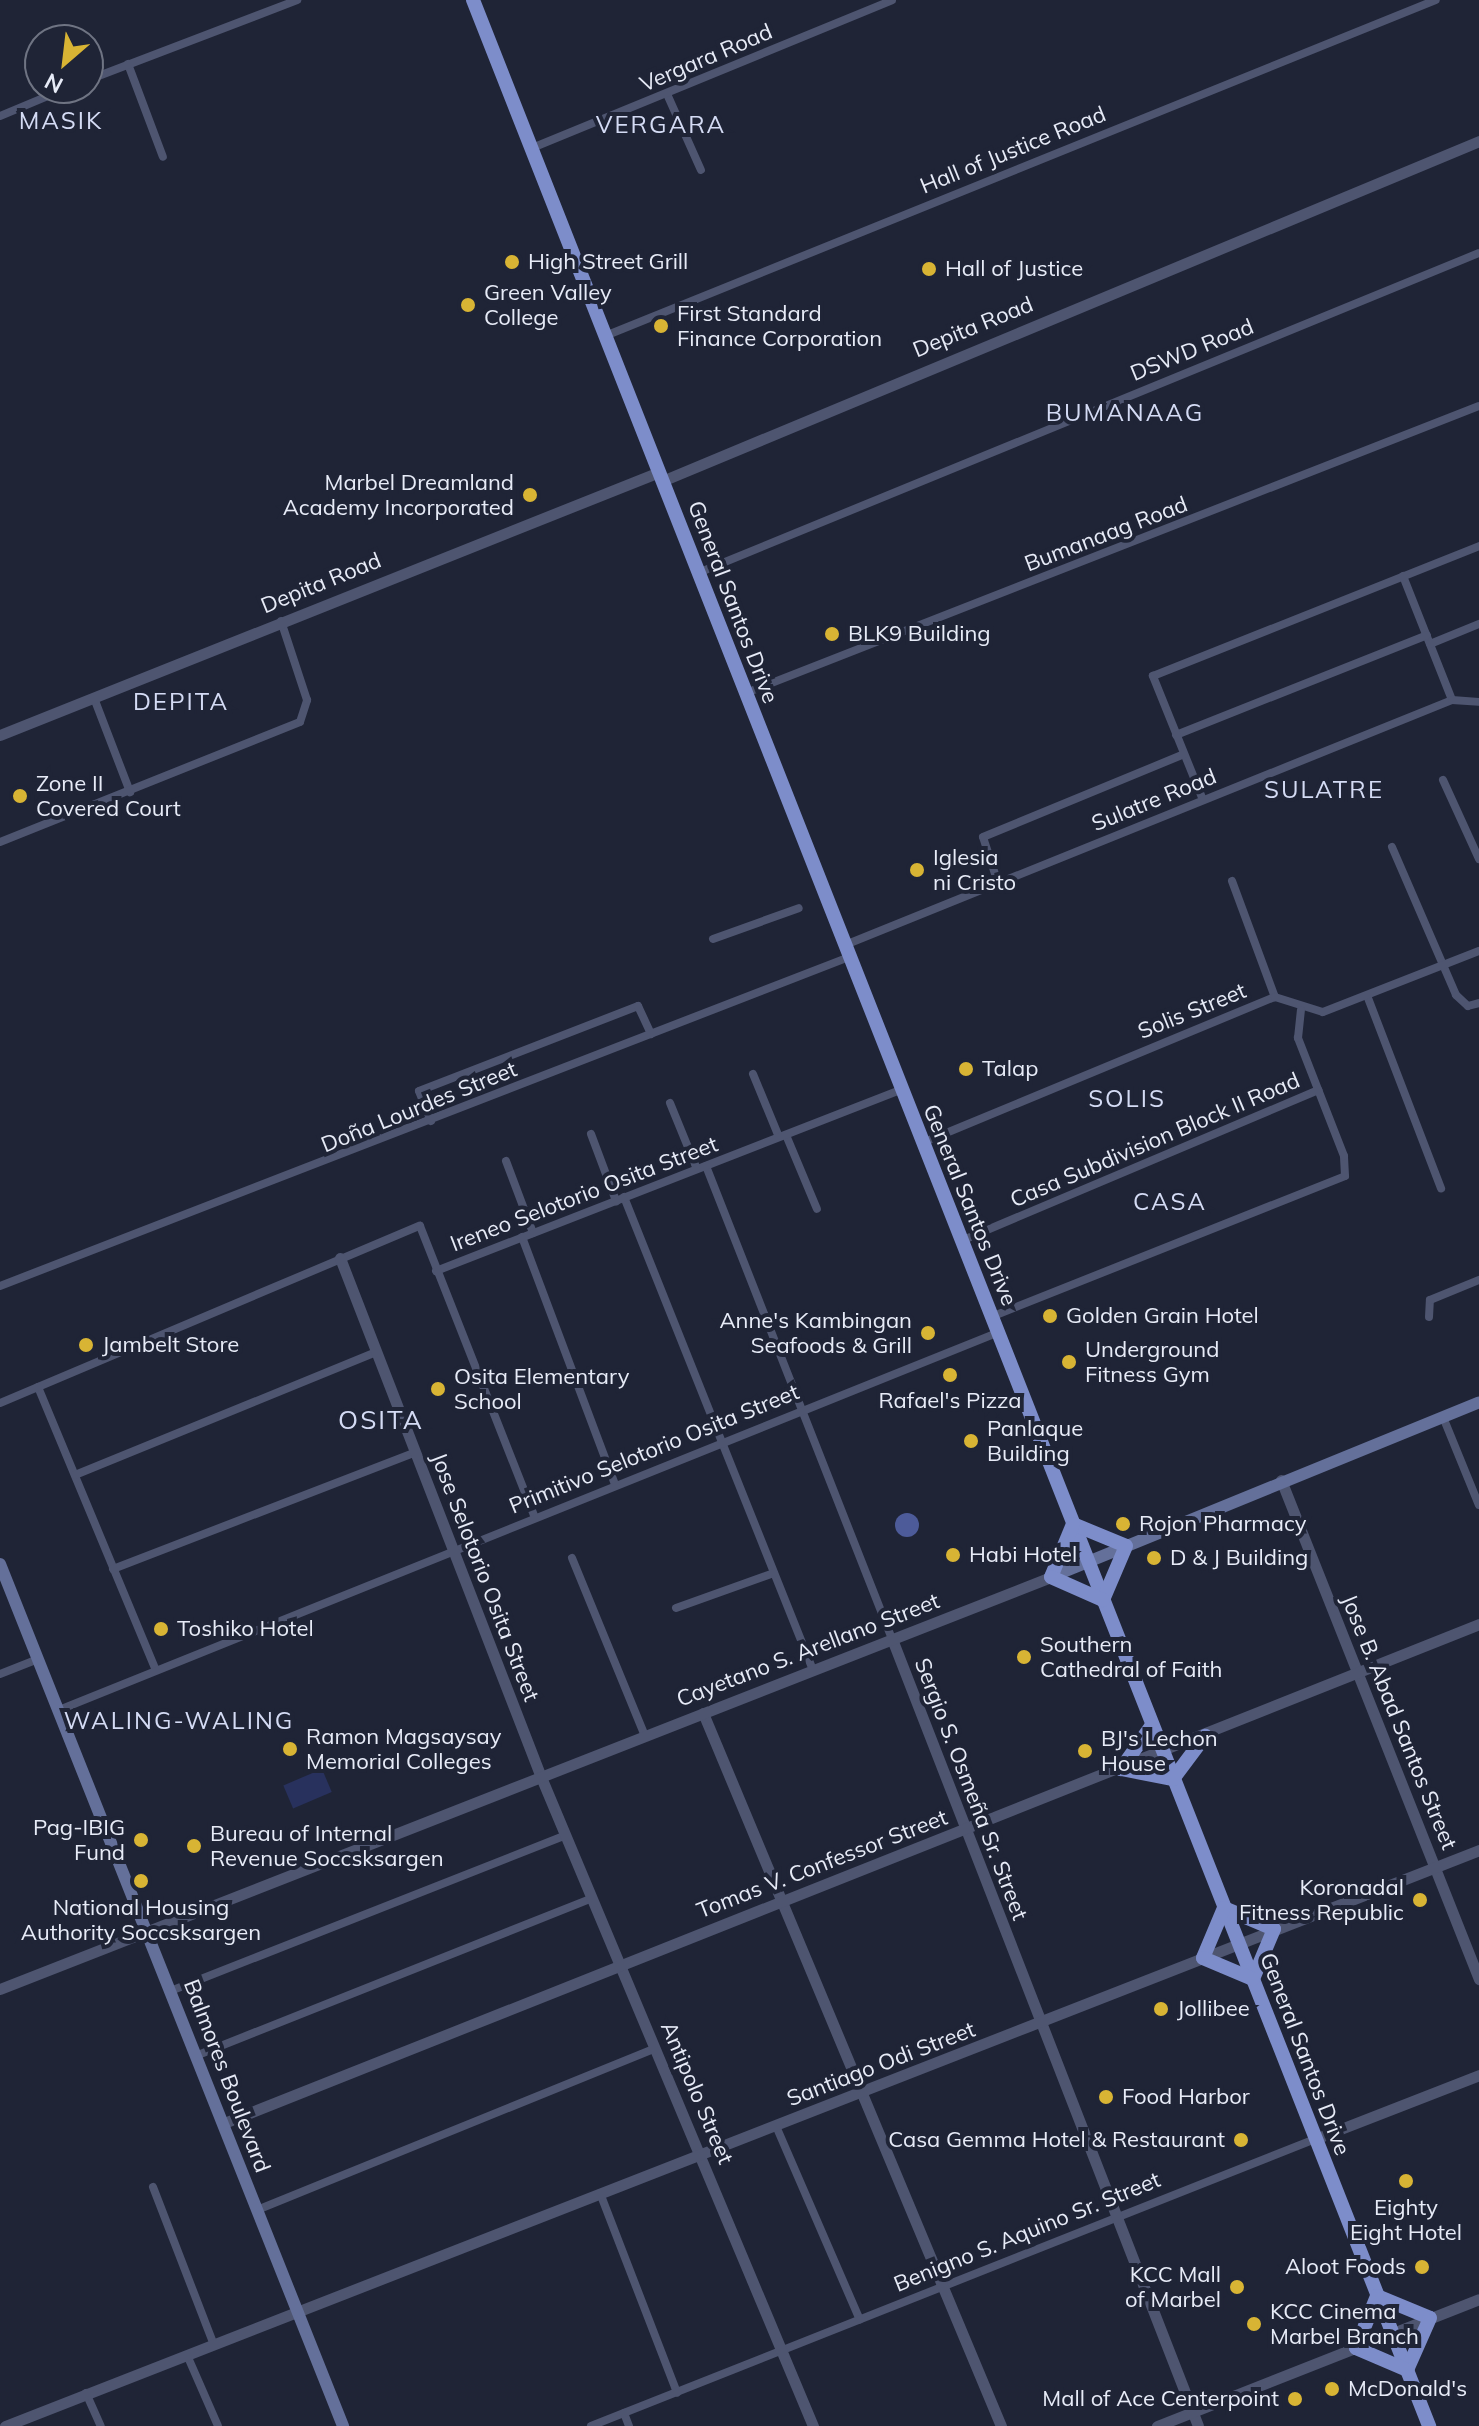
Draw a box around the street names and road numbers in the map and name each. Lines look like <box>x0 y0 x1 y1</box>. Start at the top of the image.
street label: Vergara Road <box>636 18 776 98</box>
street label: Hall of Justice Road <box>916 101 1110 199</box>
street label: Depita Road <box>909 291 1037 363</box>
street label: DSWD Road <box>1127 313 1257 387</box>
street label: Bumanaag Road <box>1021 491 1191 577</box>
street label: General Santos Drive <box>682 497 784 707</box>
street label: Depita Road <box>257 547 385 619</box>
street label: Sulatre Road <box>1088 763 1220 837</box>
street label: Solis Street <box>1134 977 1250 1045</box>
street label: Doña Lourdes Street <box>317 1056 521 1158</box>
street label: Casa Subdivision Block II Road <box>1006 1067 1304 1213</box>
street label: General Santos Drive <box>918 1101 1022 1309</box>
street label: Ireneo Selotorio Osita Street <box>447 1131 721 1257</box>
street label: Primitivo Selotorio Osita Street <box>505 1379 803 1519</box>
street label: Jose Selotorio Osita Street <box>425 1449 545 1705</box>
street label: Cayetano S. Arellano Street <box>673 1588 943 1712</box>
street label: Jose B. Abad Santos Street <box>1336 1591 1462 1853</box>
street label: Sergio S. Osmeña Sr. Street <box>909 1654 1033 1924</box>
street label: Tomas V. Confessor Street <box>693 1804 951 1924</box>
street label: General Santos Drive <box>1254 1949 1356 2159</box>
street label: Balmores Boulevard <box>178 1976 276 2176</box>
street label: Santiago Odi Street <box>783 2016 979 2112</box>
street label: Antipolo Street <box>655 2018 739 2168</box>
street label: Benigno S. Aquino Sr. Street <box>890 2166 1164 2298</box>

